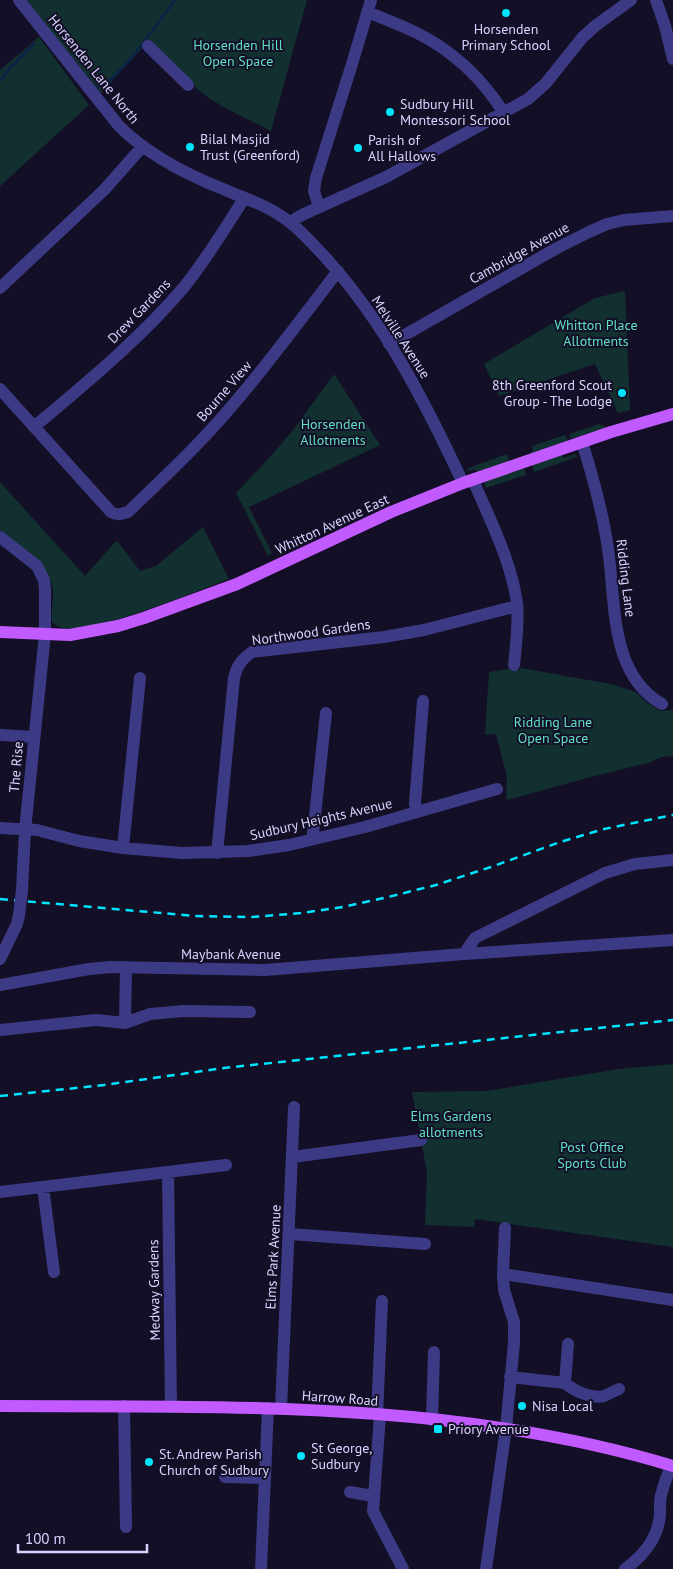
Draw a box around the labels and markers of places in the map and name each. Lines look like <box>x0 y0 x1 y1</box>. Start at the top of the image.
marker: Horsenden Primary School <box>500 7 512 19</box>
place label: Horsenden Primary School <box>461 20 551 54</box>
place label: Sudbury Hill Montessori School <box>400 95 510 129</box>
marker: Sudbury Hill Montessori School <box>384 106 396 118</box>
place label: Bilal Masjid Trust (Greenford) <box>200 130 300 164</box>
place label: Parish of All Hallows <box>368 131 436 165</box>
marker: Bilal Masjid Trust (Greenford) <box>184 141 196 153</box>
marker: Parish of All Hallows <box>352 142 364 154</box>
place label: 8th Greenford Scout Group - The Lodge <box>492 376 612 410</box>
marker: 8th Greenford Scout Group - The Lodge <box>616 387 628 399</box>
place label: Nisa Local <box>532 1397 593 1415</box>
marker: Nisa Local <box>516 1400 528 1412</box>
place label: Priory Avenue <box>448 1420 529 1438</box>
marker: Priory Avenue <box>432 1423 444 1435</box>
place label: St George, Sudbury <box>311 1439 373 1473</box>
place label: St. Andrew Parish Church of Sudbury <box>159 1445 270 1479</box>
marker: St George, Sudbury <box>295 1450 307 1462</box>
marker: St. Andrew Parish Church of Sudbury <box>143 1456 155 1468</box>

